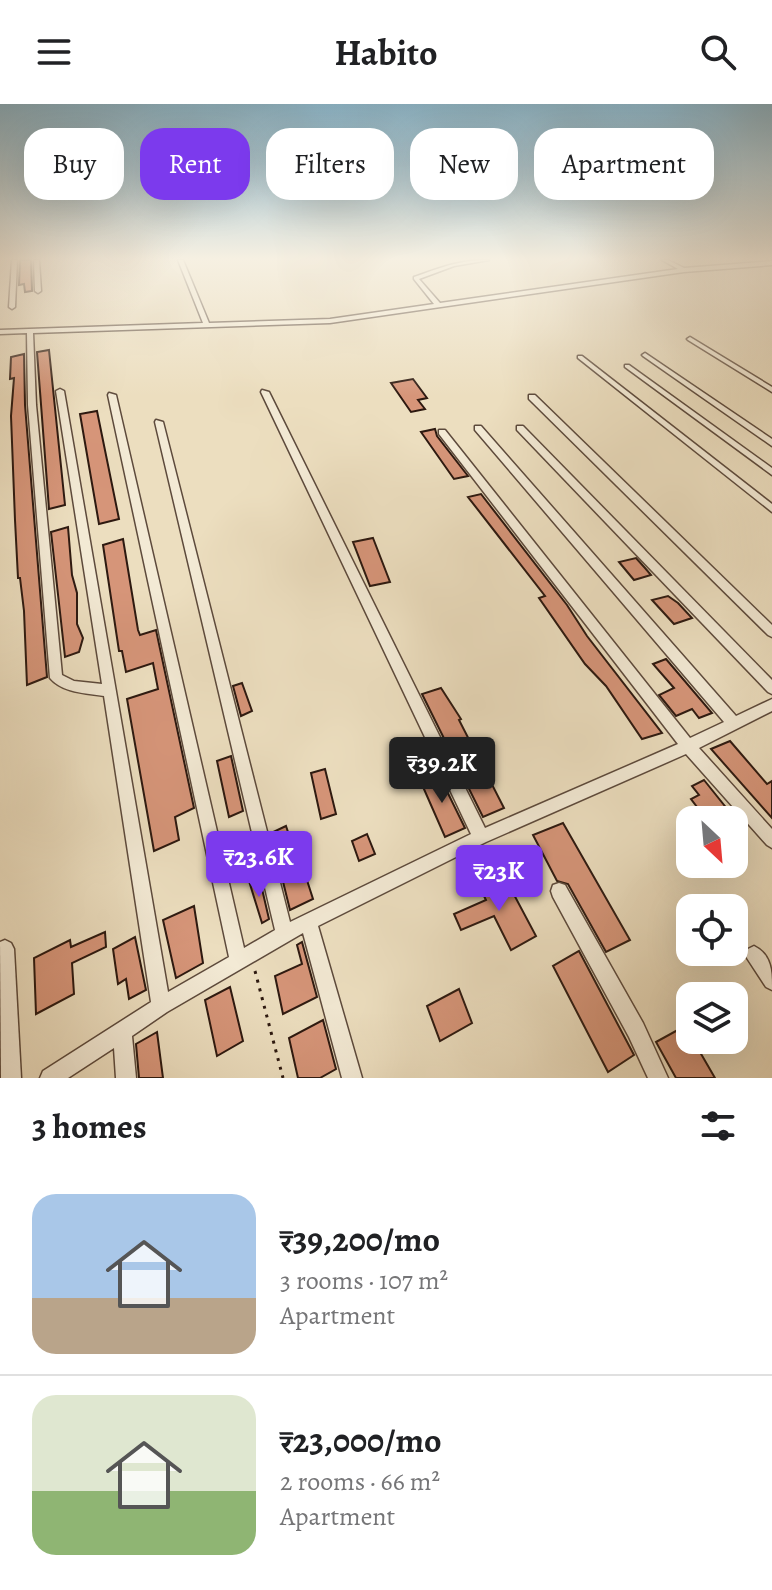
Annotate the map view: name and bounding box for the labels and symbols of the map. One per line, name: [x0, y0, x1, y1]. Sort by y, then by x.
pin: ₹39.2K: [377, 737, 507, 805]
north arrow: [676, 806, 748, 878]
pin: ₹23.6K: [194, 831, 324, 899]
pin: ₹23K: [452, 845, 546, 913]

